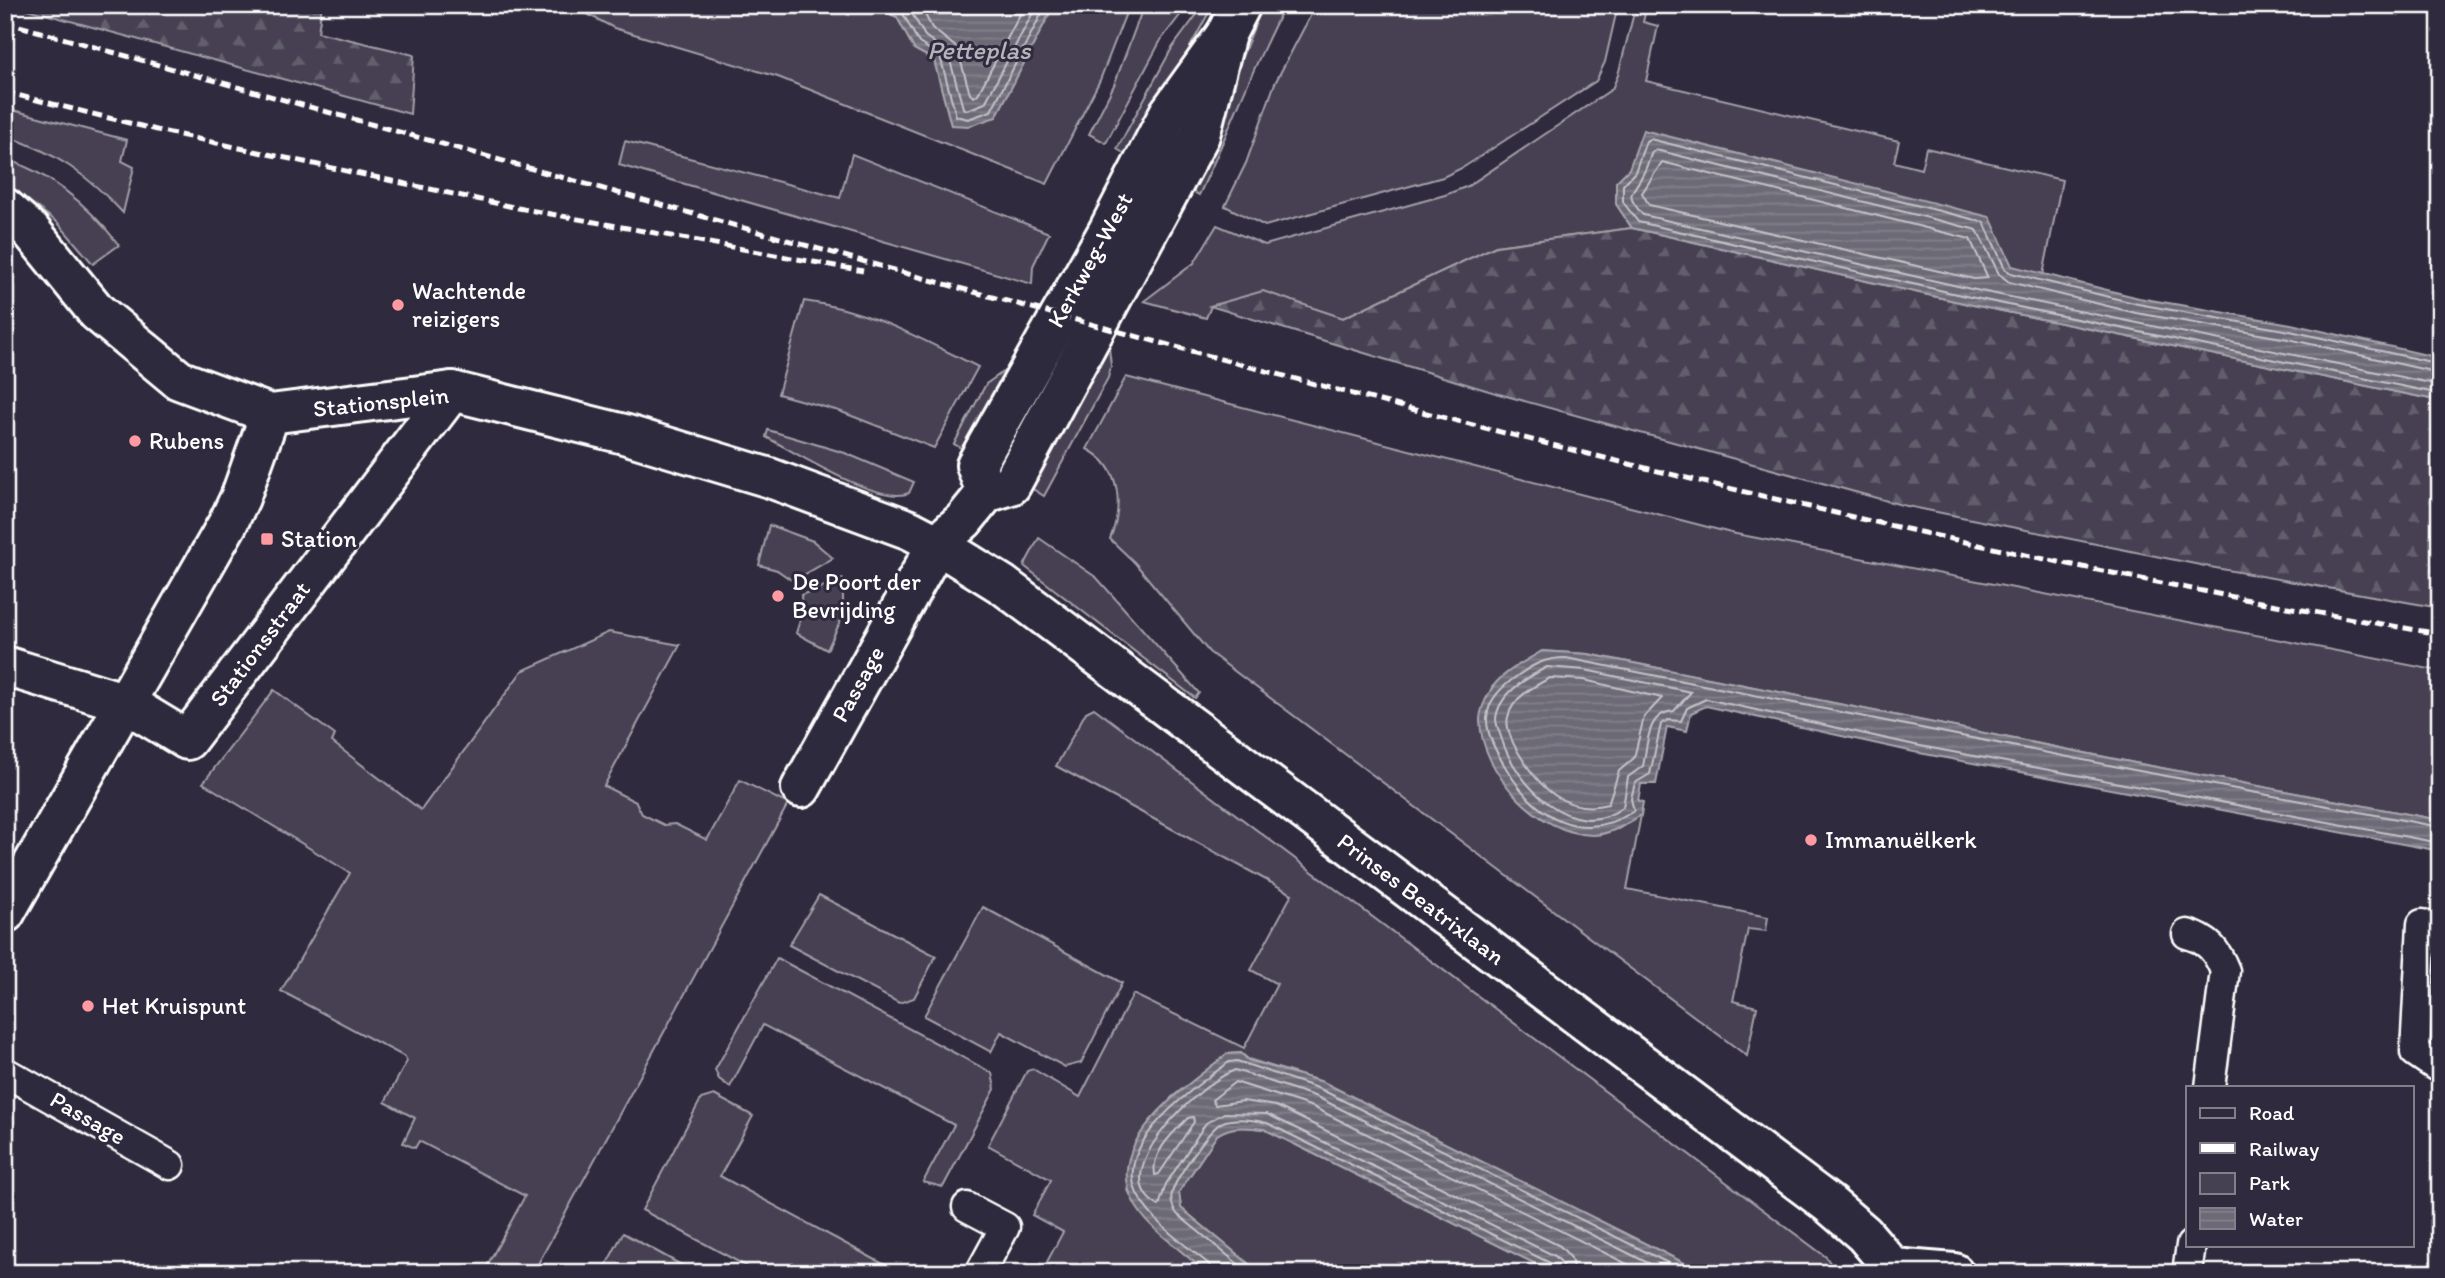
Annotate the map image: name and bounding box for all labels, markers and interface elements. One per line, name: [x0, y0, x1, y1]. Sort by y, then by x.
water label: Petteplas: [927, 34, 1032, 66]
street label: Kerkweg-West: [1041, 187, 1139, 332]
place label: Wachtende reizigers: [412, 276, 526, 333]
marker: Wachtende reizigers: [390, 297, 406, 313]
street label: Stationsplein: [312, 380, 451, 423]
place label: Rubens: [149, 426, 224, 455]
marker: Rubens: [127, 433, 143, 449]
place label: Station: [281, 524, 357, 553]
marker: Station: [259, 531, 275, 547]
place label: De Poort der Bevrijding: [792, 567, 921, 624]
street label: Stationsstraat: [203, 575, 316, 712]
marker: De Poort der Bevrijding: [770, 588, 786, 604]
street label: Passage: [825, 641, 890, 727]
place label: Immanuëlkerk: [1825, 825, 1977, 854]
street label: Prinses Beatrixlaan: [1332, 826, 1511, 971]
marker: Immanuëlkerk: [1803, 832, 1819, 848]
place label: Het Kruispunt: [102, 991, 246, 1020]
marker: Het Kruispunt: [80, 998, 96, 1014]
street label: Passage: [45, 1084, 131, 1151]
legend: [2186, 1086, 2414, 1246]
text: Road: [2249, 1100, 2295, 1125]
text: Railway: [2249, 1136, 2319, 1161]
text: Park: [2249, 1170, 2291, 1195]
text: Water: [2249, 1206, 2303, 1231]

